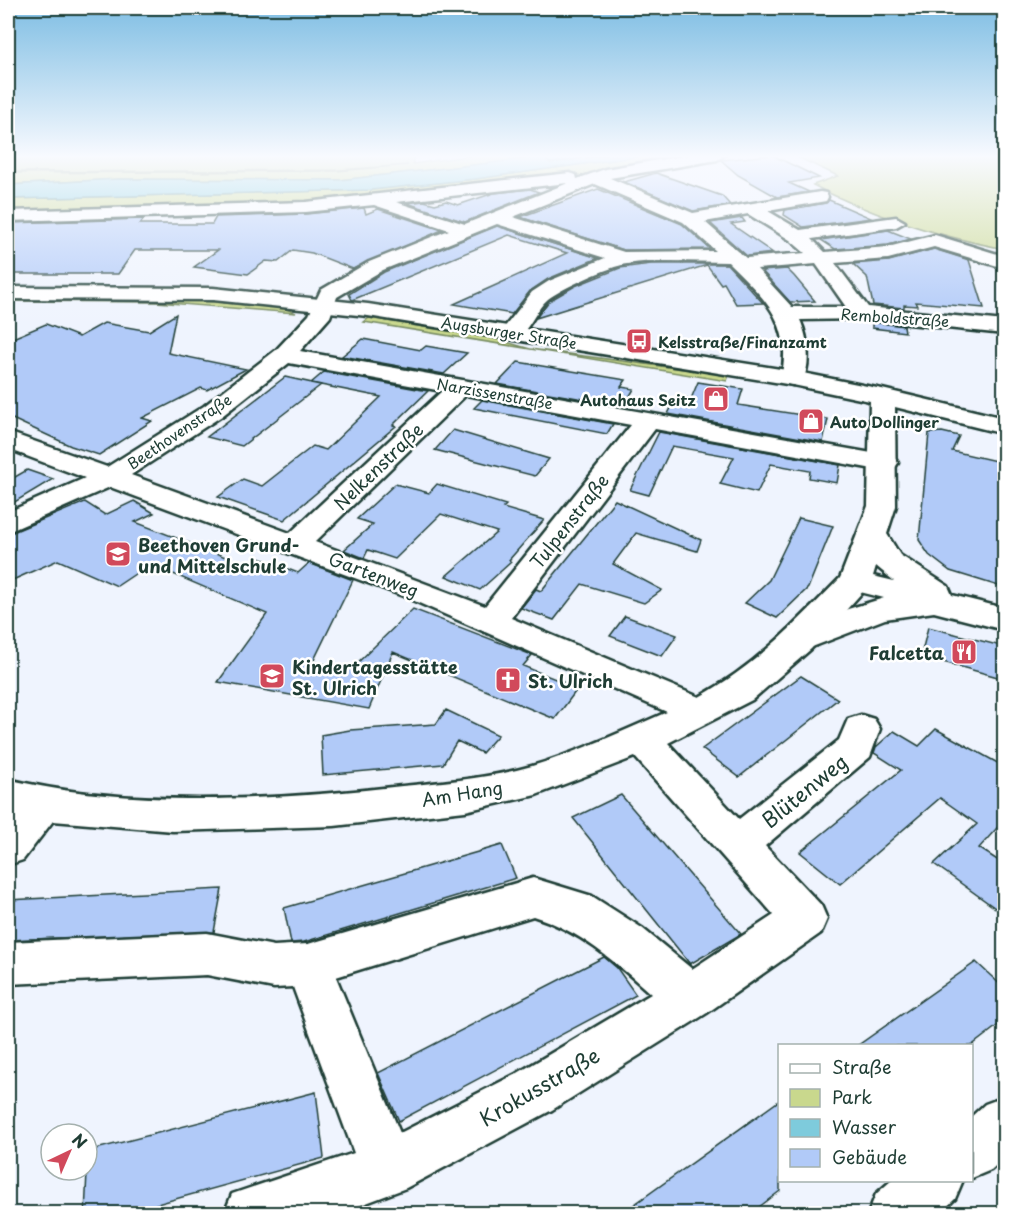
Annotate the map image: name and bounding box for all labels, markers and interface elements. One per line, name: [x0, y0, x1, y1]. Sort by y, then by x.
street label: Remboldstraße: [840, 302, 950, 332]
street label: Augsburger Straße: [440, 310, 578, 354]
bus stop icon: Kelsstraße/Finanzamt: [624, 326, 654, 356]
place label: Kelsstraße/Finanzamt: [658, 330, 827, 353]
street label: Narzissenstraße: [435, 371, 555, 415]
shop icon: Autohaus Seitz: [701, 384, 731, 414]
street label: Beethovenstraße: [122, 387, 236, 475]
place label: Autohaus Seitz: [580, 388, 696, 411]
shop icon: Auto Dollinger: [796, 406, 826, 436]
place label: Auto Dollinger: [830, 410, 939, 433]
street label: Nelkenstraße: [327, 416, 429, 516]
street label: Tulpenstraße: [523, 468, 615, 574]
place label: Beethoven Grund- und Mittelschule: [138, 531, 300, 579]
school or university icon: Beethoven Grund- und Mittelschule: [103, 539, 133, 569]
street label: Gartenweg: [325, 544, 423, 604]
restaurant icon: Falcetta: [949, 637, 979, 667]
place label: Falcetta: [869, 639, 944, 666]
place label: Kindertagesstätte St. Ulrich: [292, 653, 458, 701]
school or university icon: Kindertagesstätte St. Ulrich: [257, 661, 287, 691]
church icon: St. Ulrich: [493, 665, 523, 695]
place label: St. Ulrich: [528, 667, 613, 694]
street label: Blütenweg: [754, 745, 854, 835]
street label: Am Hang: [419, 773, 505, 813]
street label: Krokusstraße: [473, 1039, 605, 1133]
legend: [778, 1044, 973, 1182]
text: Straße: [832, 1053, 892, 1080]
text: Park: [832, 1083, 872, 1110]
text: Wasser: [832, 1113, 897, 1140]
north arrow: [39, 1122, 99, 1182]
text: N: [67, 1127, 93, 1154]
text: Gebäude: [832, 1143, 907, 1170]

